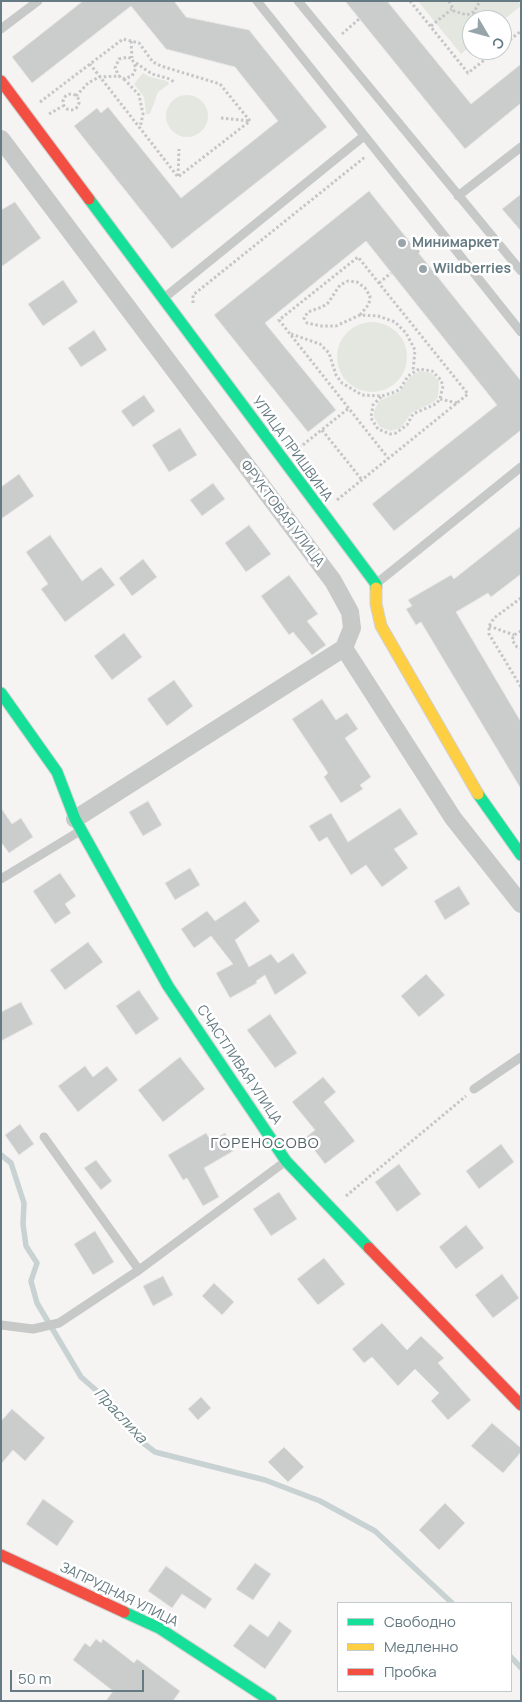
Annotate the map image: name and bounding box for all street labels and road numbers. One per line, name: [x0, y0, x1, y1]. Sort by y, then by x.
street label: УЛИЦА ПРИШВИНА: [248, 393, 336, 505]
street label: ФРУКТОВАЯ УЛИЦА: [236, 457, 328, 571]
street label: СЧАСТЛИВАЯ УЛИЦА: [193, 1002, 285, 1128]
street label: ЗАПРУДНАЯ УЛИЦА: [57, 1559, 181, 1631]

